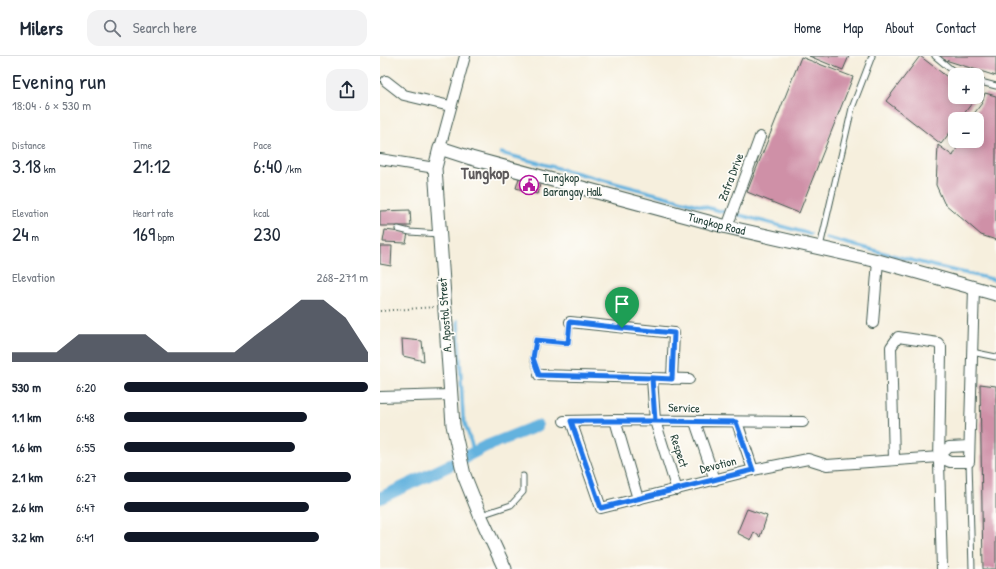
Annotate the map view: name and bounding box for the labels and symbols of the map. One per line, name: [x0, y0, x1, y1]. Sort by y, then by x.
street label: Zafra Drive: [714, 150, 747, 203]
district label: Tungkop: [460, 162, 509, 185]
place label: Tungkop Barangay Hall: [543, 169, 603, 200]
public building icon: Tungkop Barangay Hall: [518, 174, 540, 196]
street label: Tungkop Road: [686, 208, 747, 239]
street label: A. Apostol Street: [433, 276, 456, 353]
pin: [605, 287, 639, 328]
street label: Service: [668, 398, 700, 417]
street label: Respect: [666, 432, 693, 470]
street label: Devotion: [698, 452, 738, 477]

